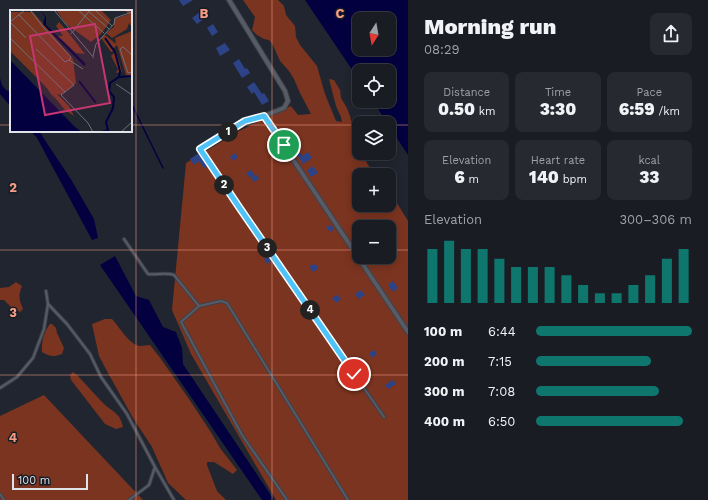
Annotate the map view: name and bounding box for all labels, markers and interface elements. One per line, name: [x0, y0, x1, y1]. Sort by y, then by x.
text: B: [200, 6, 209, 21]
text: C: [336, 6, 345, 21]
inset map: [10, 10, 132, 132]
north arrow: [352, 12, 396, 56]
map controls: [352, 12, 396, 264]
button: share: [650, 13, 692, 55]
text: Morning run: [424, 14, 556, 39]
text: 08:29: [424, 42, 460, 57]
button: locate: [352, 64, 396, 108]
text: Distance: [443, 86, 490, 99]
text: Time: [545, 86, 571, 99]
text: Pace: [637, 86, 662, 99]
text: 0.50: [438, 99, 475, 119]
text: 3:30: [540, 99, 576, 119]
text: 6:59: [619, 99, 655, 119]
text: km: [475, 105, 495, 118]
text: /km: [655, 105, 680, 118]
button: layers: [352, 116, 396, 160]
pin: 1: [218, 122, 238, 142]
text: 1: [226, 125, 230, 138]
pin: [267, 128, 301, 162]
icon: arrive: [273, 134, 295, 156]
text: Elevation: [442, 154, 491, 167]
text: Heart rate: [531, 154, 585, 167]
text: kcal: [638, 154, 660, 167]
text: 6: [454, 167, 465, 187]
text: 140: [529, 167, 559, 187]
text: 33: [639, 167, 659, 187]
button: +: [352, 168, 396, 212]
text: m: [465, 173, 479, 186]
text: bpm: [559, 173, 587, 186]
pin: 2: [214, 175, 234, 195]
text: 2: [221, 178, 227, 191]
text: 2: [9, 180, 17, 195]
text: Elevation: [424, 212, 482, 227]
text: 300–306 m: [619, 212, 692, 227]
button: −: [352, 220, 396, 264]
pin: 3: [257, 238, 277, 258]
text: 3: [264, 241, 270, 254]
pin: 4: [300, 300, 320, 320]
text: 4: [306, 303, 314, 316]
text: 3: [9, 305, 17, 320]
text: 100 m: [424, 324, 462, 339]
text: 6:44: [488, 324, 516, 339]
text: 200 m: [424, 354, 464, 369]
text: 7:15: [488, 354, 512, 369]
pin: [337, 357, 371, 391]
icon: check: [343, 363, 365, 385]
text: 300 m: [424, 384, 464, 399]
text: 7:08: [488, 384, 515, 399]
text: 400 m: [424, 414, 465, 429]
text: 6:50: [488, 414, 515, 429]
text: 4: [9, 430, 18, 445]
scale bar: [12, 472, 88, 491]
text: 100 m: [18, 474, 50, 487]

